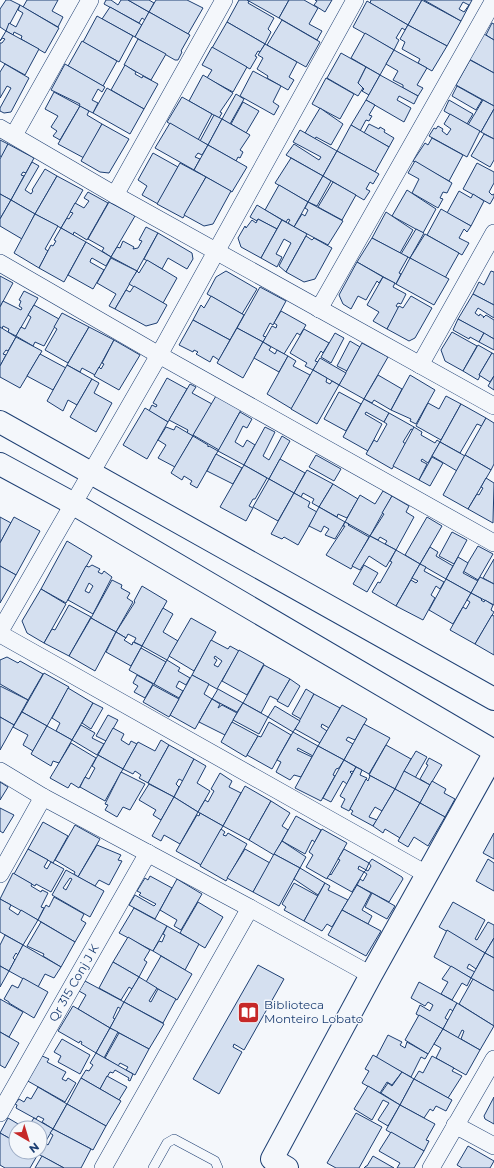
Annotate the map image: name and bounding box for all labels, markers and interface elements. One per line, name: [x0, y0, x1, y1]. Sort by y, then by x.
street label: Qr 315 Conj J K: [45, 941, 102, 1024]
place label: Biblioteca Monteiro Lobato: [264, 997, 363, 1026]
library icon: Biblioteca Monteiro Lobato: [236, 999, 262, 1025]
north arrow: [8, 1120, 48, 1160]
text: N: [26, 1140, 42, 1156]

